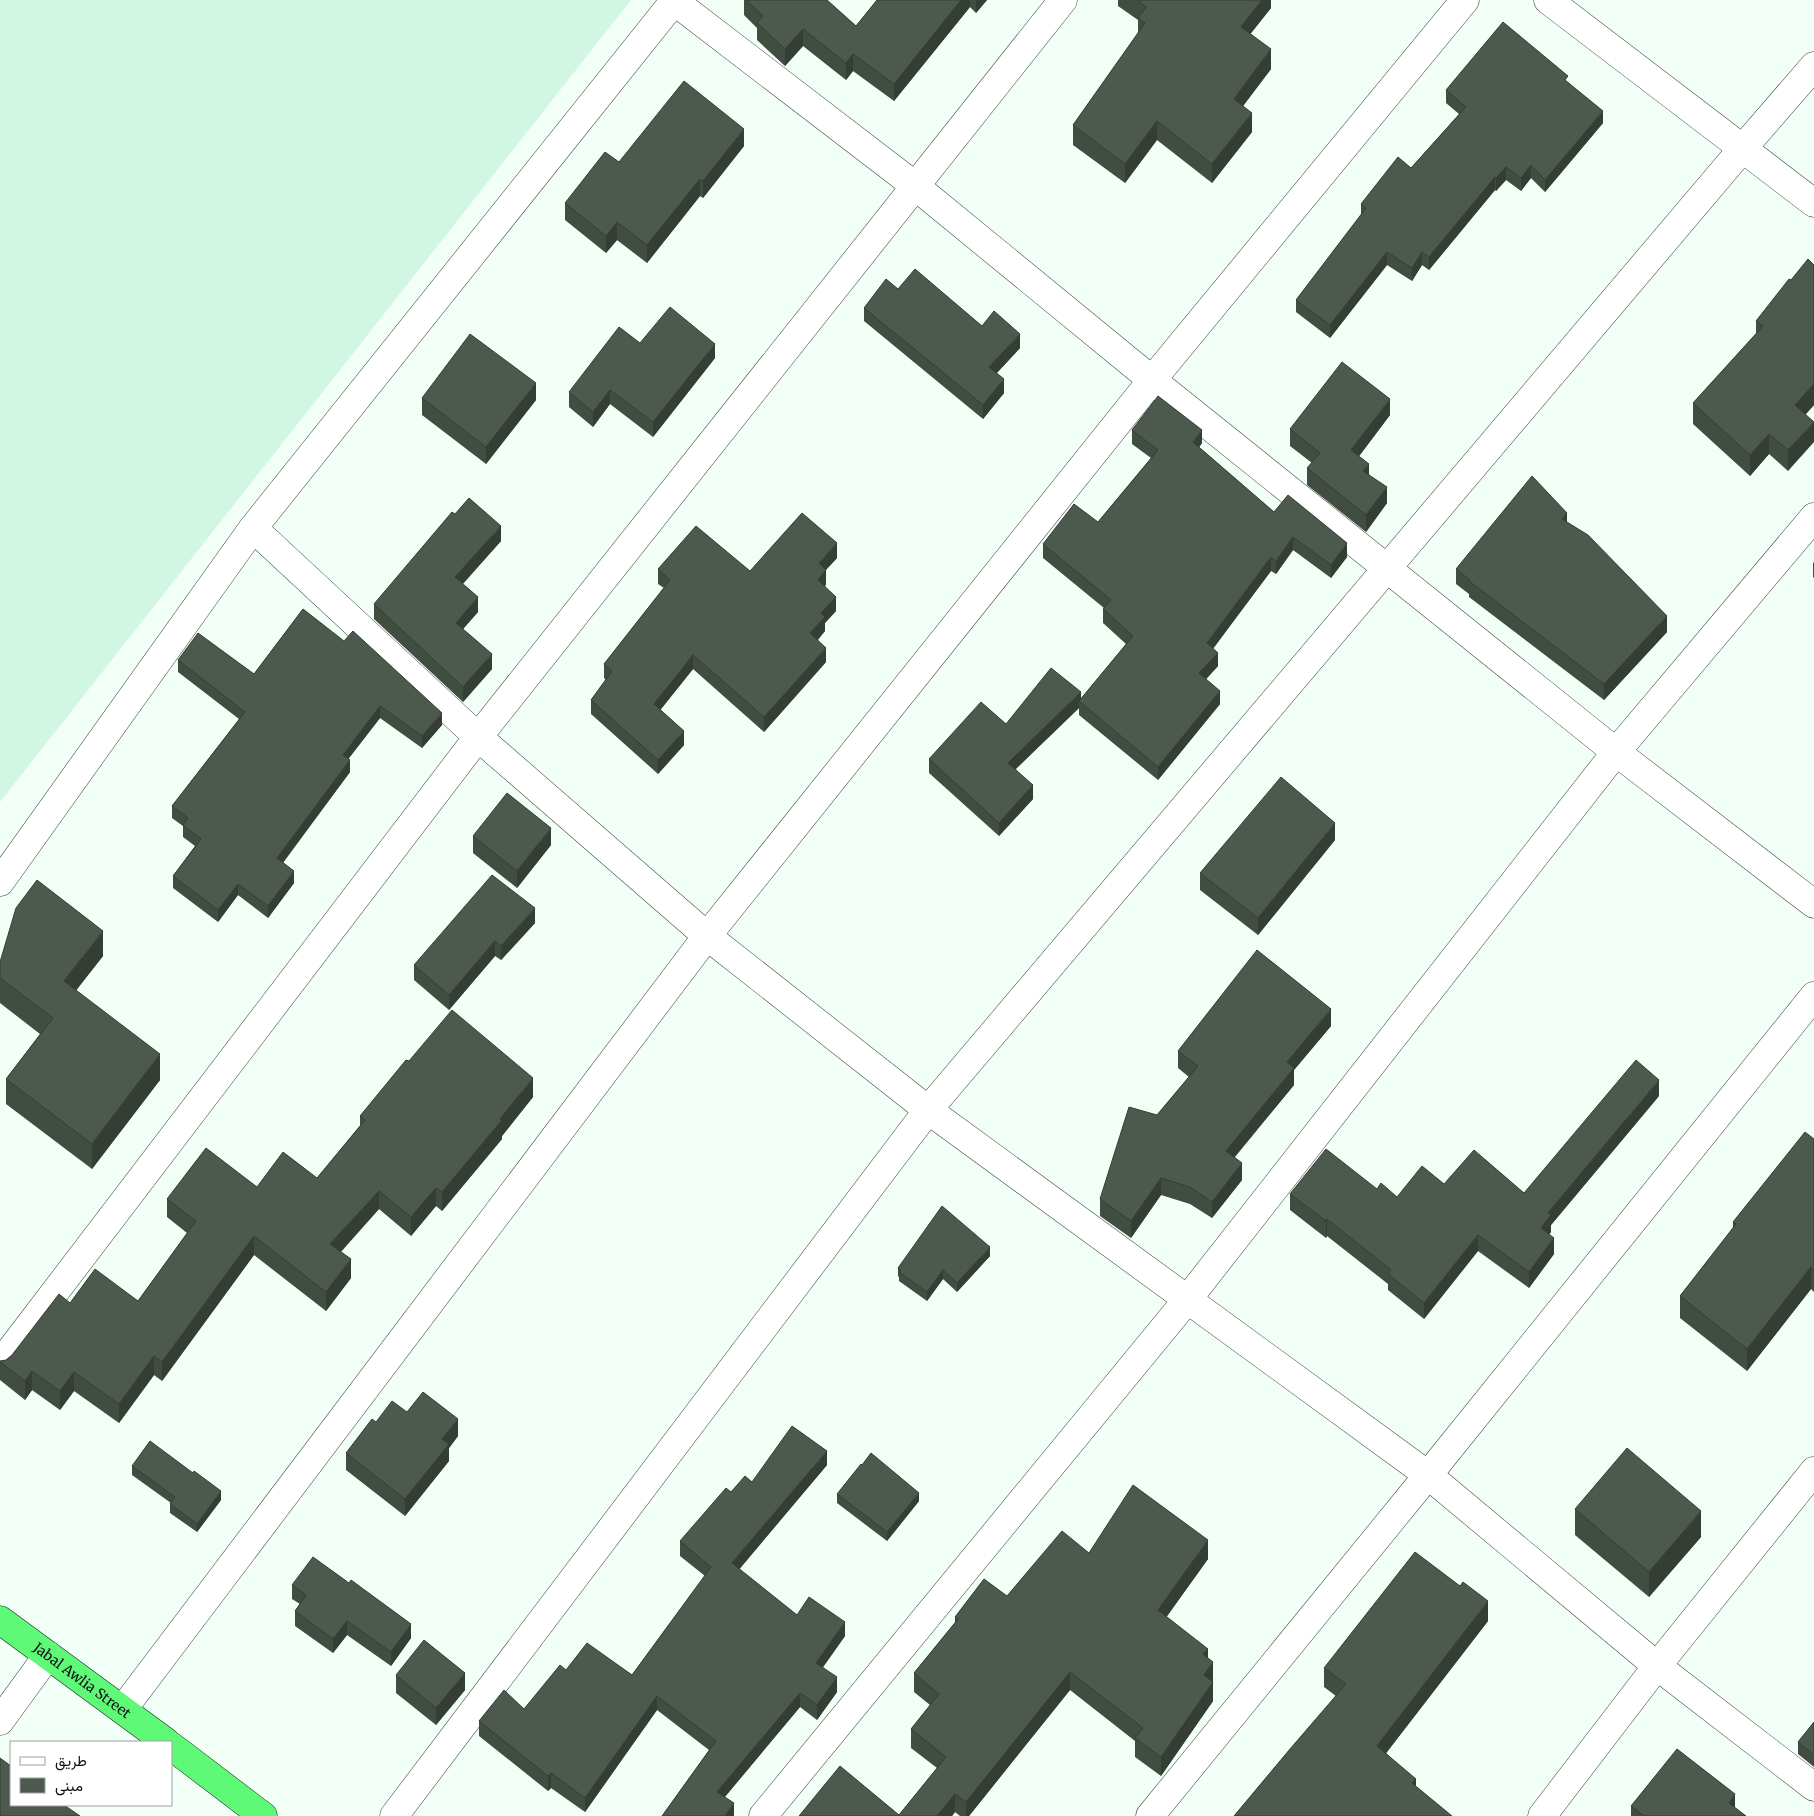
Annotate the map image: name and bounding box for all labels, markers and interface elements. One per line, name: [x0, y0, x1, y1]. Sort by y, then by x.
street label: Jabal Awlia Street: [29, 1638, 135, 1723]
legend: [10, 1741, 172, 1806]
text: طريق: [55, 1751, 87, 1771]
text: مبنى: [55, 1776, 83, 1796]

